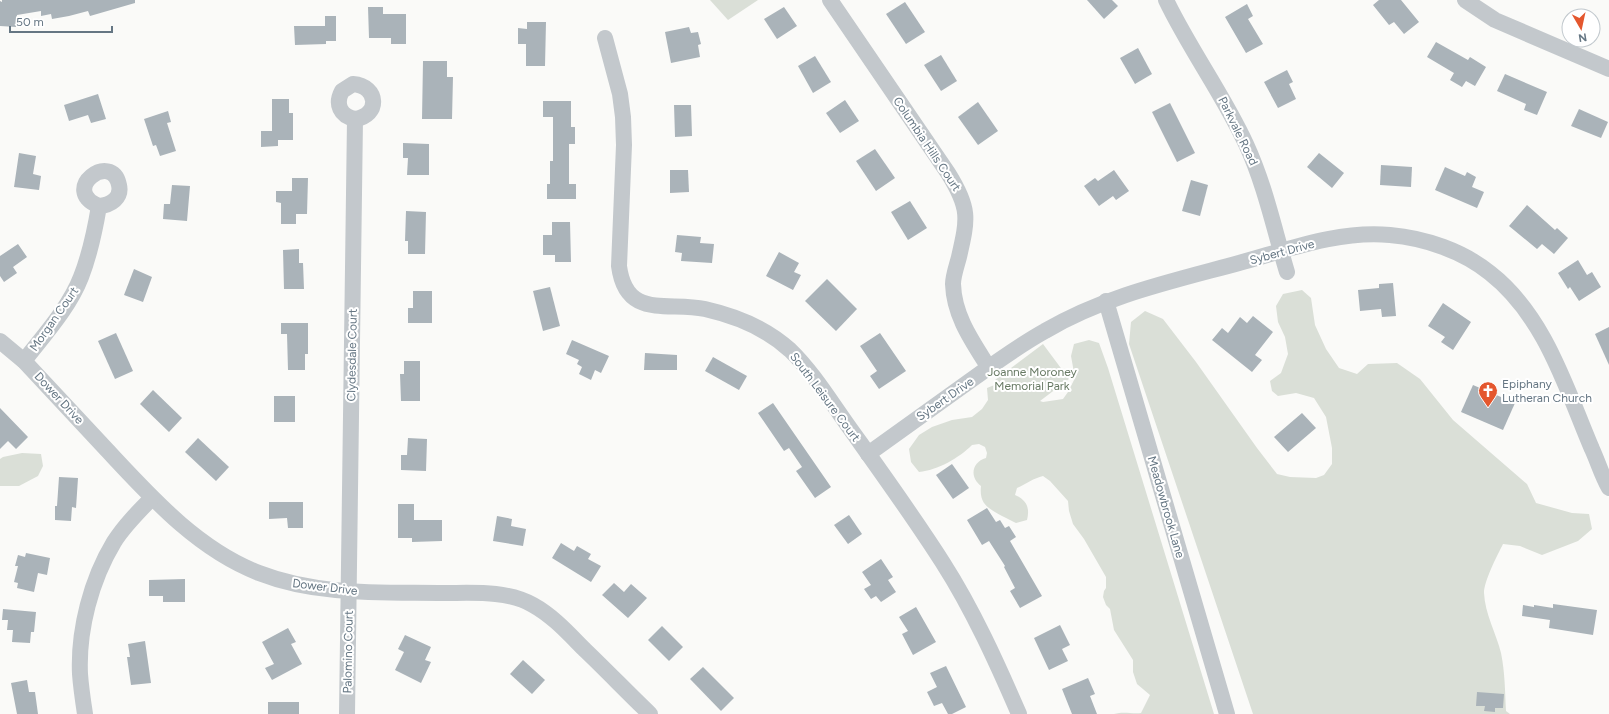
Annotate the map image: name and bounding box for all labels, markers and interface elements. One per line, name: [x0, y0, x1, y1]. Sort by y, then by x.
scale bar: [10, 8, 112, 34]
north arrow: [1561, 8, 1601, 48]
text: 50 m: [16, 15, 44, 29]
text: N: [1577, 30, 1588, 44]
street label: Columbia Hills Court: [890, 94, 964, 194]
street label: Parkvale Road: [1215, 94, 1261, 168]
street label: Sybert Drive: [1248, 237, 1316, 267]
street label: Morgan Court: [27, 284, 81, 354]
street label: Clydesdale Court: [344, 308, 360, 402]
street label: South Leisure Court: [787, 350, 863, 445]
park label: Joanne Moroney Memorial Park: [987, 365, 1078, 393]
street label: Dower Drive: [31, 369, 87, 427]
street label: Sybert Drive: [914, 374, 977, 424]
place label: Epiphany Lutheran Church: [1502, 377, 1592, 405]
church icon: Epiphany Lutheran Church: [1477, 380, 1499, 408]
street label: Meadowbrook Lane: [1145, 454, 1187, 560]
street label: Dower Drive: [292, 576, 359, 598]
street label: Palomino Court: [340, 610, 356, 694]

